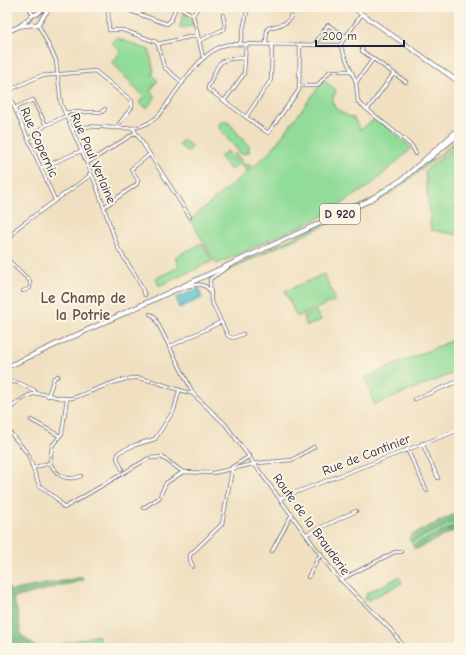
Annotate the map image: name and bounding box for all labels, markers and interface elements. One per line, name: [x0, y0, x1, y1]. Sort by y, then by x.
scale bar: [316, 22, 404, 48]
text: 200 m: [322, 29, 357, 43]
street label: Rue Copernic: [17, 105, 62, 180]
street label: Rue Paul Verlaine: [68, 111, 120, 206]
road number: D 920: [320, 204, 360, 224]
district label: Le Champ de la Potrie: [40, 289, 126, 324]
street label: Rue de Cantinier: [320, 430, 413, 478]
street label: Route de la Brauderie: [270, 471, 354, 578]

